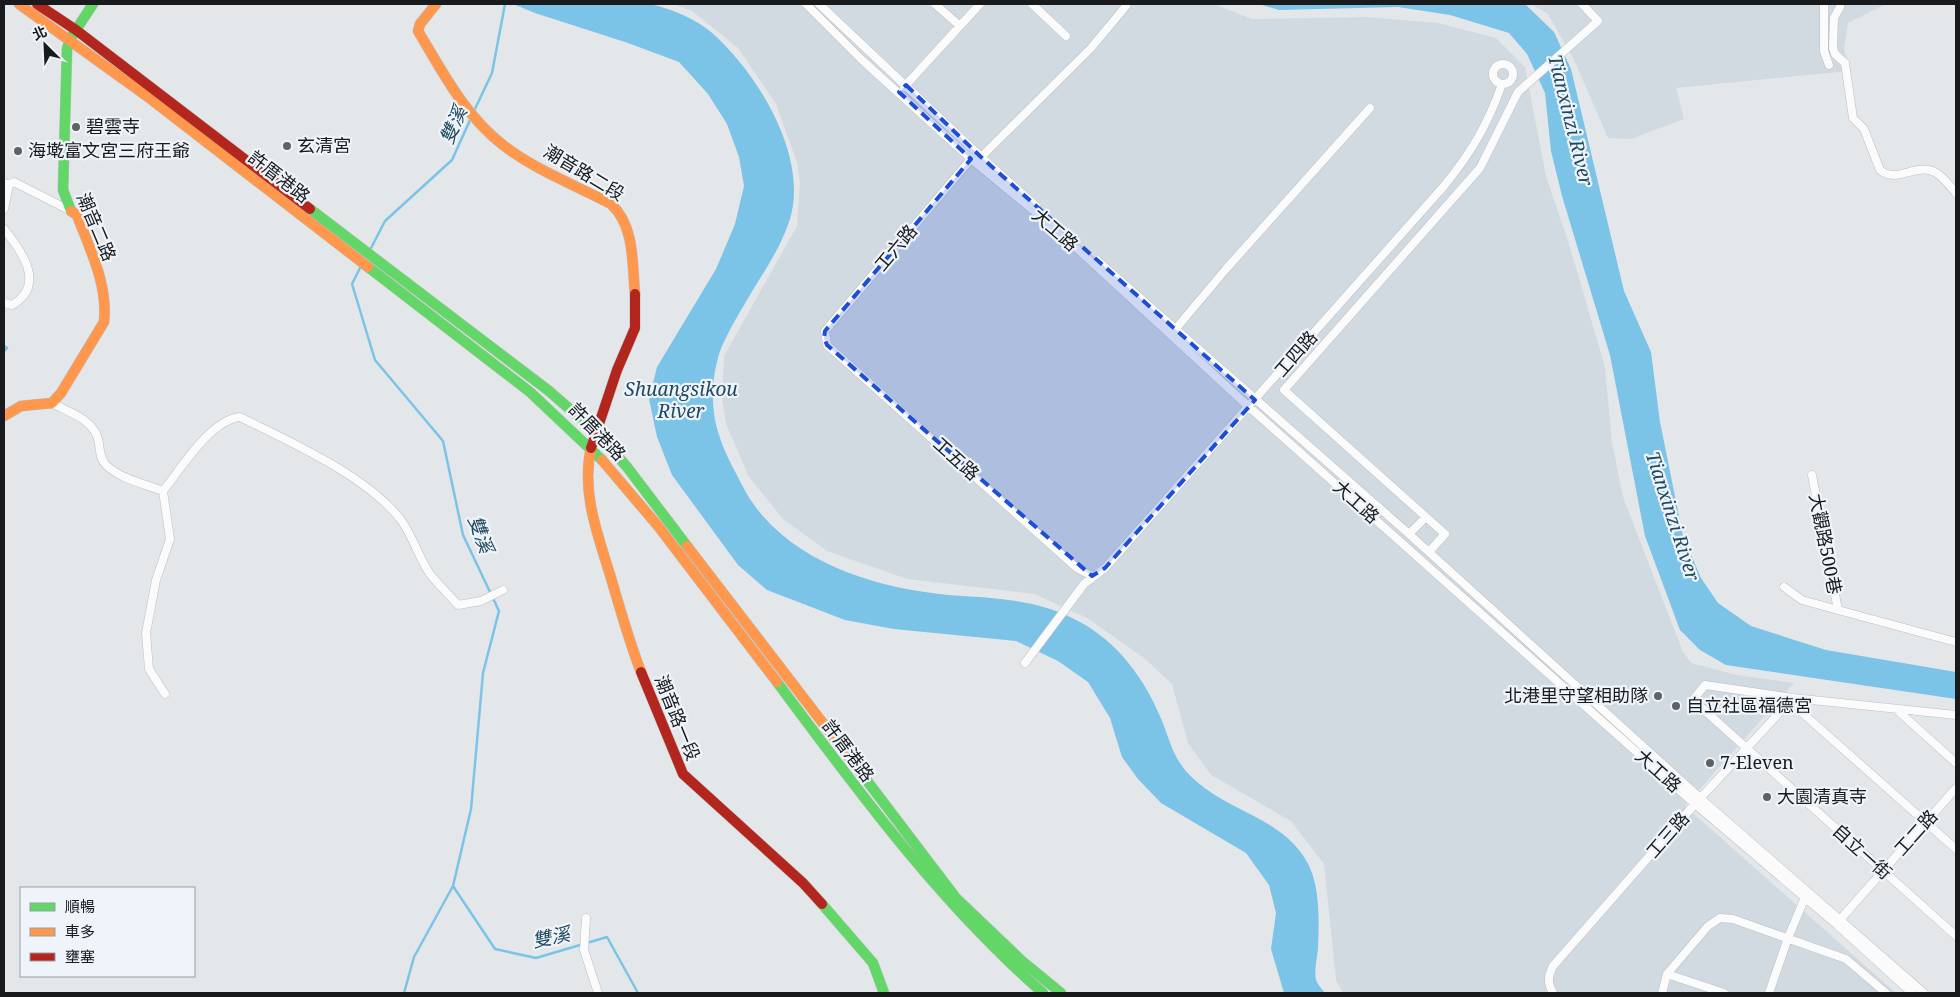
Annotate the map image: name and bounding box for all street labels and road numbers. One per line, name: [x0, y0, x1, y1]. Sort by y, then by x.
street label: 潮音路二段: [540, 139, 629, 206]
street label: 許厝港路: [244, 145, 315, 208]
street label: 潮音二路: [72, 189, 122, 264]
street label: 大工路: [1027, 202, 1084, 256]
street label: 工六路: [869, 219, 922, 276]
street label: 工四路: [1268, 325, 1322, 382]
street label: 許厝港路: [564, 397, 631, 466]
street label: 工五路: [929, 431, 985, 485]
street label: 大工路: [1329, 474, 1385, 528]
street label: 大觀路500巷: [1804, 491, 1848, 596]
street label: 潮音路一段: [650, 671, 706, 764]
street label: 許厝港路: [818, 714, 880, 786]
street label: 大工路: [1631, 743, 1687, 797]
street label: 工二路: [1888, 804, 1942, 860]
street label: 工三路: [1640, 806, 1694, 863]
street label: 自立一街: [1828, 818, 1897, 884]

